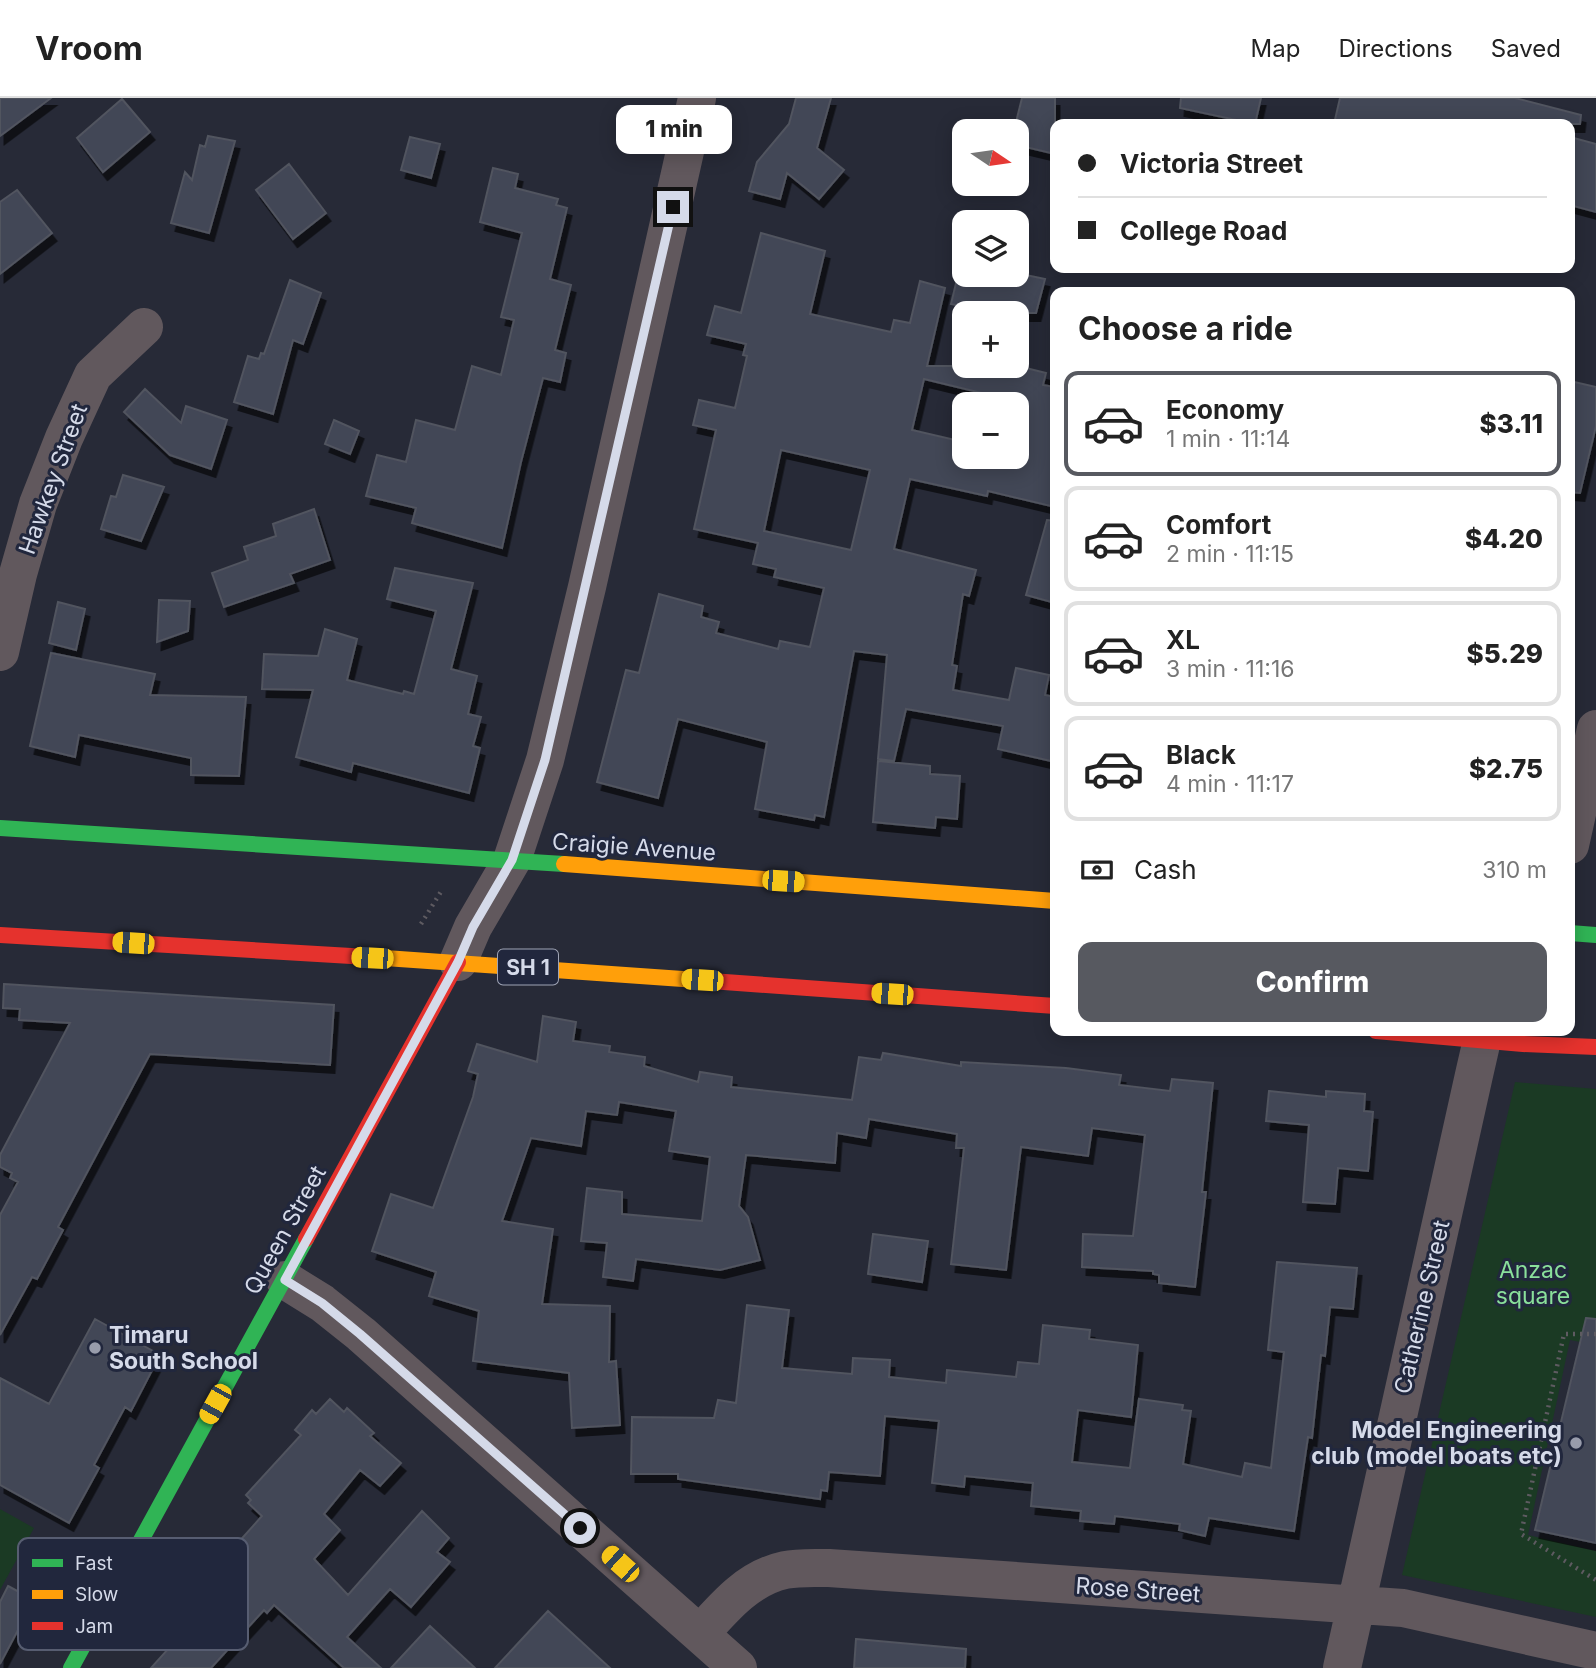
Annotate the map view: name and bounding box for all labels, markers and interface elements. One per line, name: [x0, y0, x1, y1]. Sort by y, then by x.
text: Vroom: [35, 28, 143, 68]
text: Map: [1251, 34, 1300, 63]
text: Directions: [1338, 34, 1453, 63]
text: Saved: [1491, 34, 1561, 63]
callout: 1 min: [615, 105, 731, 154]
text: 1 min: [645, 115, 703, 143]
north arrow: [952, 119, 1029, 196]
map controls: [952, 119, 1029, 469]
text: Victoria Street: [1120, 148, 1303, 179]
route end: [657, 191, 689, 223]
button: layers: [952, 210, 1029, 287]
text: College Road: [1120, 215, 1287, 246]
button: +: [952, 301, 1029, 378]
text: Choose a ride: [1078, 309, 1293, 348]
button: −: [952, 392, 1029, 469]
icon: car: [1082, 392, 1145, 455]
text: Economy: [1166, 394, 1284, 425]
street label: Hawkey Street: [13, 399, 93, 558]
text: $3.11: [1480, 408, 1543, 439]
text: 1 min · 11:14: [1166, 425, 1290, 453]
icon: car: [1082, 507, 1145, 570]
text: Comfort: [1166, 509, 1271, 540]
text: $4.20: [1465, 523, 1543, 554]
text: 2 min · 11:15: [1166, 540, 1294, 568]
icon: car: [1082, 622, 1145, 685]
text: XL: [1166, 624, 1200, 655]
text: $5.29: [1466, 638, 1543, 669]
text: 3 min · 11:16: [1166, 655, 1295, 683]
icon: car: [1082, 737, 1145, 800]
text: Black: [1166, 739, 1236, 770]
text: $2.75: [1469, 753, 1543, 784]
text: 4 min · 11:17: [1166, 770, 1294, 798]
street label: Craigie Avenue: [551, 827, 717, 867]
icon: cash: [1078, 851, 1116, 889]
text: Cash: [1134, 854, 1197, 885]
text: 310 m: [1482, 856, 1547, 884]
car: [762, 869, 805, 893]
car: [112, 931, 155, 955]
button: Confirm: [1078, 942, 1547, 1022]
car: [351, 946, 394, 970]
road number: SH 1: [498, 950, 558, 984]
car: [681, 968, 724, 992]
car: [871, 982, 914, 1006]
street label: Queen Street: [238, 1160, 332, 1299]
street label: Catherine Street: [1388, 1217, 1456, 1396]
park label: Anzac square: [1496, 1256, 1570, 1310]
place label: Timaru South School: [109, 1321, 258, 1375]
marker: Timaru South School: [87, 1340, 103, 1356]
car: [196, 1381, 235, 1427]
place label: Model Engineering club (model boats etc): [1311, 1416, 1562, 1470]
marker: Model Engineering club (model boats etc): [1568, 1435, 1584, 1451]
route start: [564, 1512, 596, 1544]
legend: [18, 1538, 248, 1650]
car: [598, 1542, 643, 1586]
text: Fast: [75, 1552, 113, 1575]
street label: Rose Street: [1075, 1572, 1202, 1608]
text: Slow: [75, 1583, 118, 1606]
text: Jam: [75, 1615, 113, 1638]

